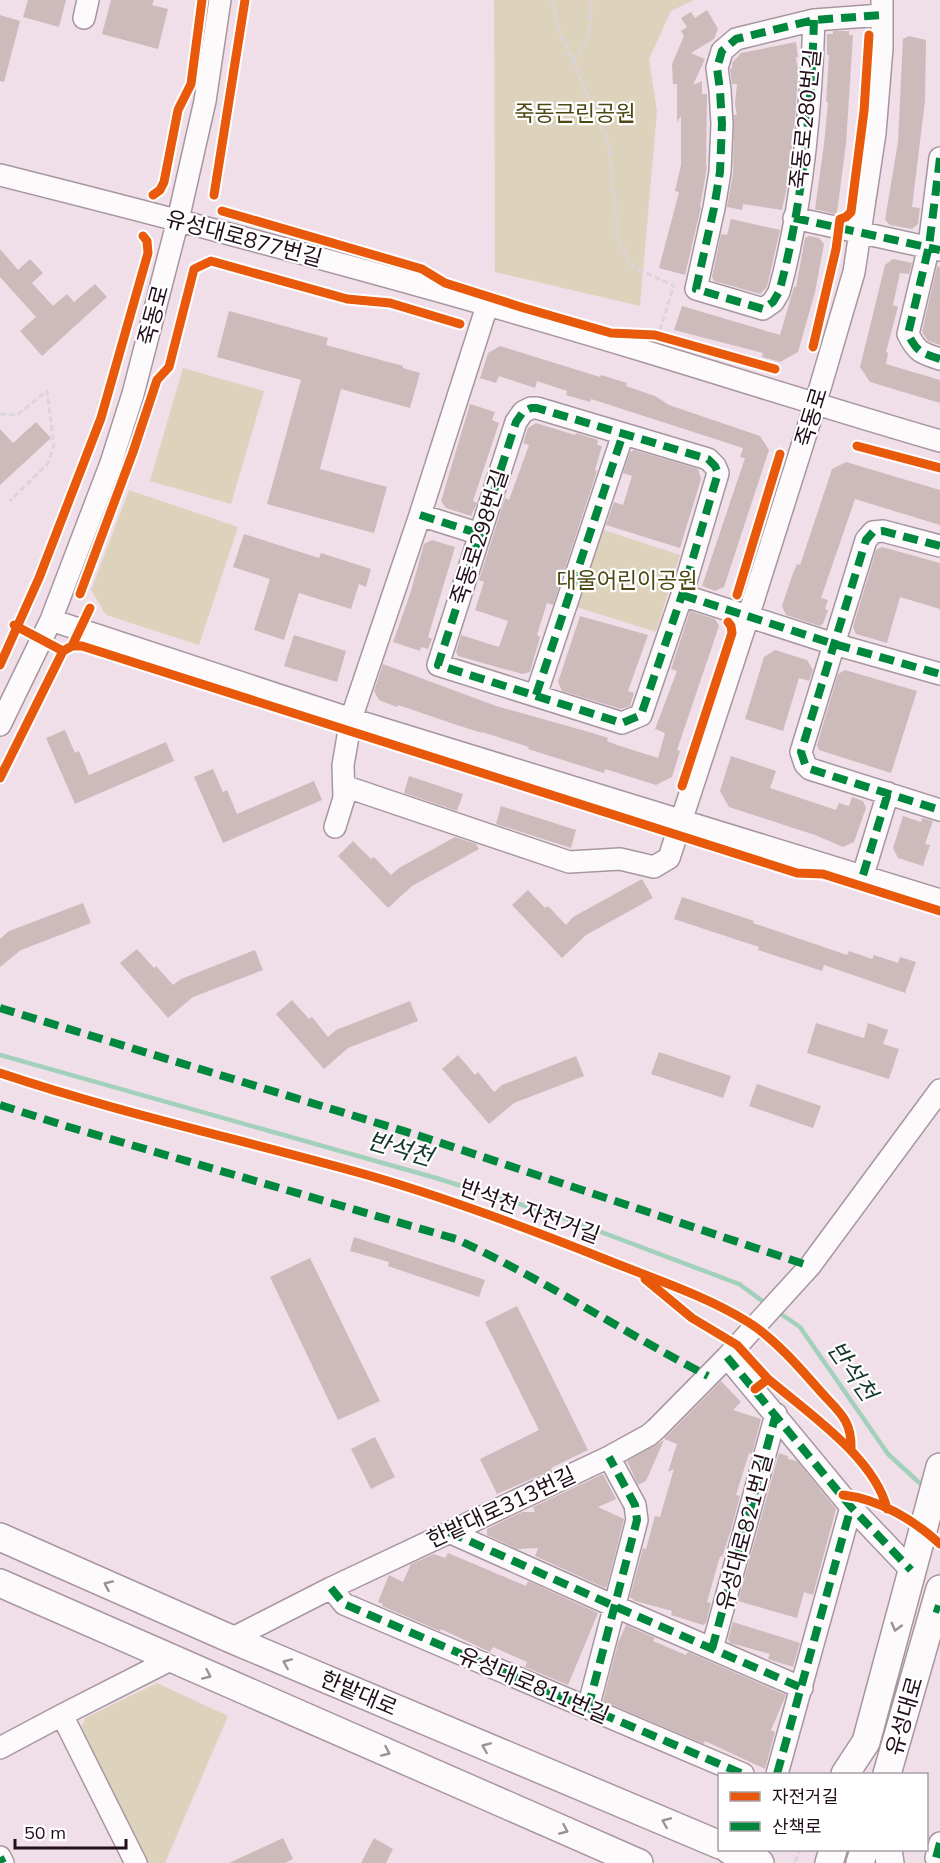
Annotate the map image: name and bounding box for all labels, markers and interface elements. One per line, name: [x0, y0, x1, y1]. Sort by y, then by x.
street label: 죽동로280번길: [784, 48, 826, 190]
park label: 죽동근린공원: [514, 99, 636, 127]
street label: 유성대로877번길: [163, 204, 325, 272]
street label: 죽동로: [132, 282, 174, 348]
street label: 죽동로: [789, 384, 833, 450]
street label: 죽동로298번길: [444, 466, 514, 608]
park label: 대울어린이공원: [556, 566, 698, 594]
water label: 반석천: [364, 1124, 439, 1172]
street label: 반석천 자전거길: [456, 1173, 604, 1249]
water label: 반석천: [822, 1335, 886, 1409]
street label: 유성대로821번길: [710, 1451, 778, 1613]
street label: 한밭대로313번길: [422, 1460, 580, 1554]
one-way arrow: [104, 1580, 115, 1592]
one-way arrow: [891, 1621, 904, 1631]
street label: 유성대로811번길: [454, 1641, 614, 1729]
one-way arrow: [282, 1658, 293, 1670]
street label: 한밭대로: [316, 1664, 402, 1722]
one-way arrow: [201, 1667, 212, 1679]
street label: 유성대로: [879, 1673, 929, 1759]
one-way arrow: [481, 1742, 492, 1754]
one-way arrow: [379, 1745, 390, 1757]
legend: [718, 1773, 928, 1851]
text: 자전거길: [772, 1785, 838, 1808]
scale bar: [15, 1812, 126, 1850]
text: 산책로: [772, 1815, 822, 1838]
one-way arrow: [661, 1817, 672, 1829]
text: 50 m: [24, 1821, 66, 1844]
one-way arrow: [558, 1823, 569, 1835]

